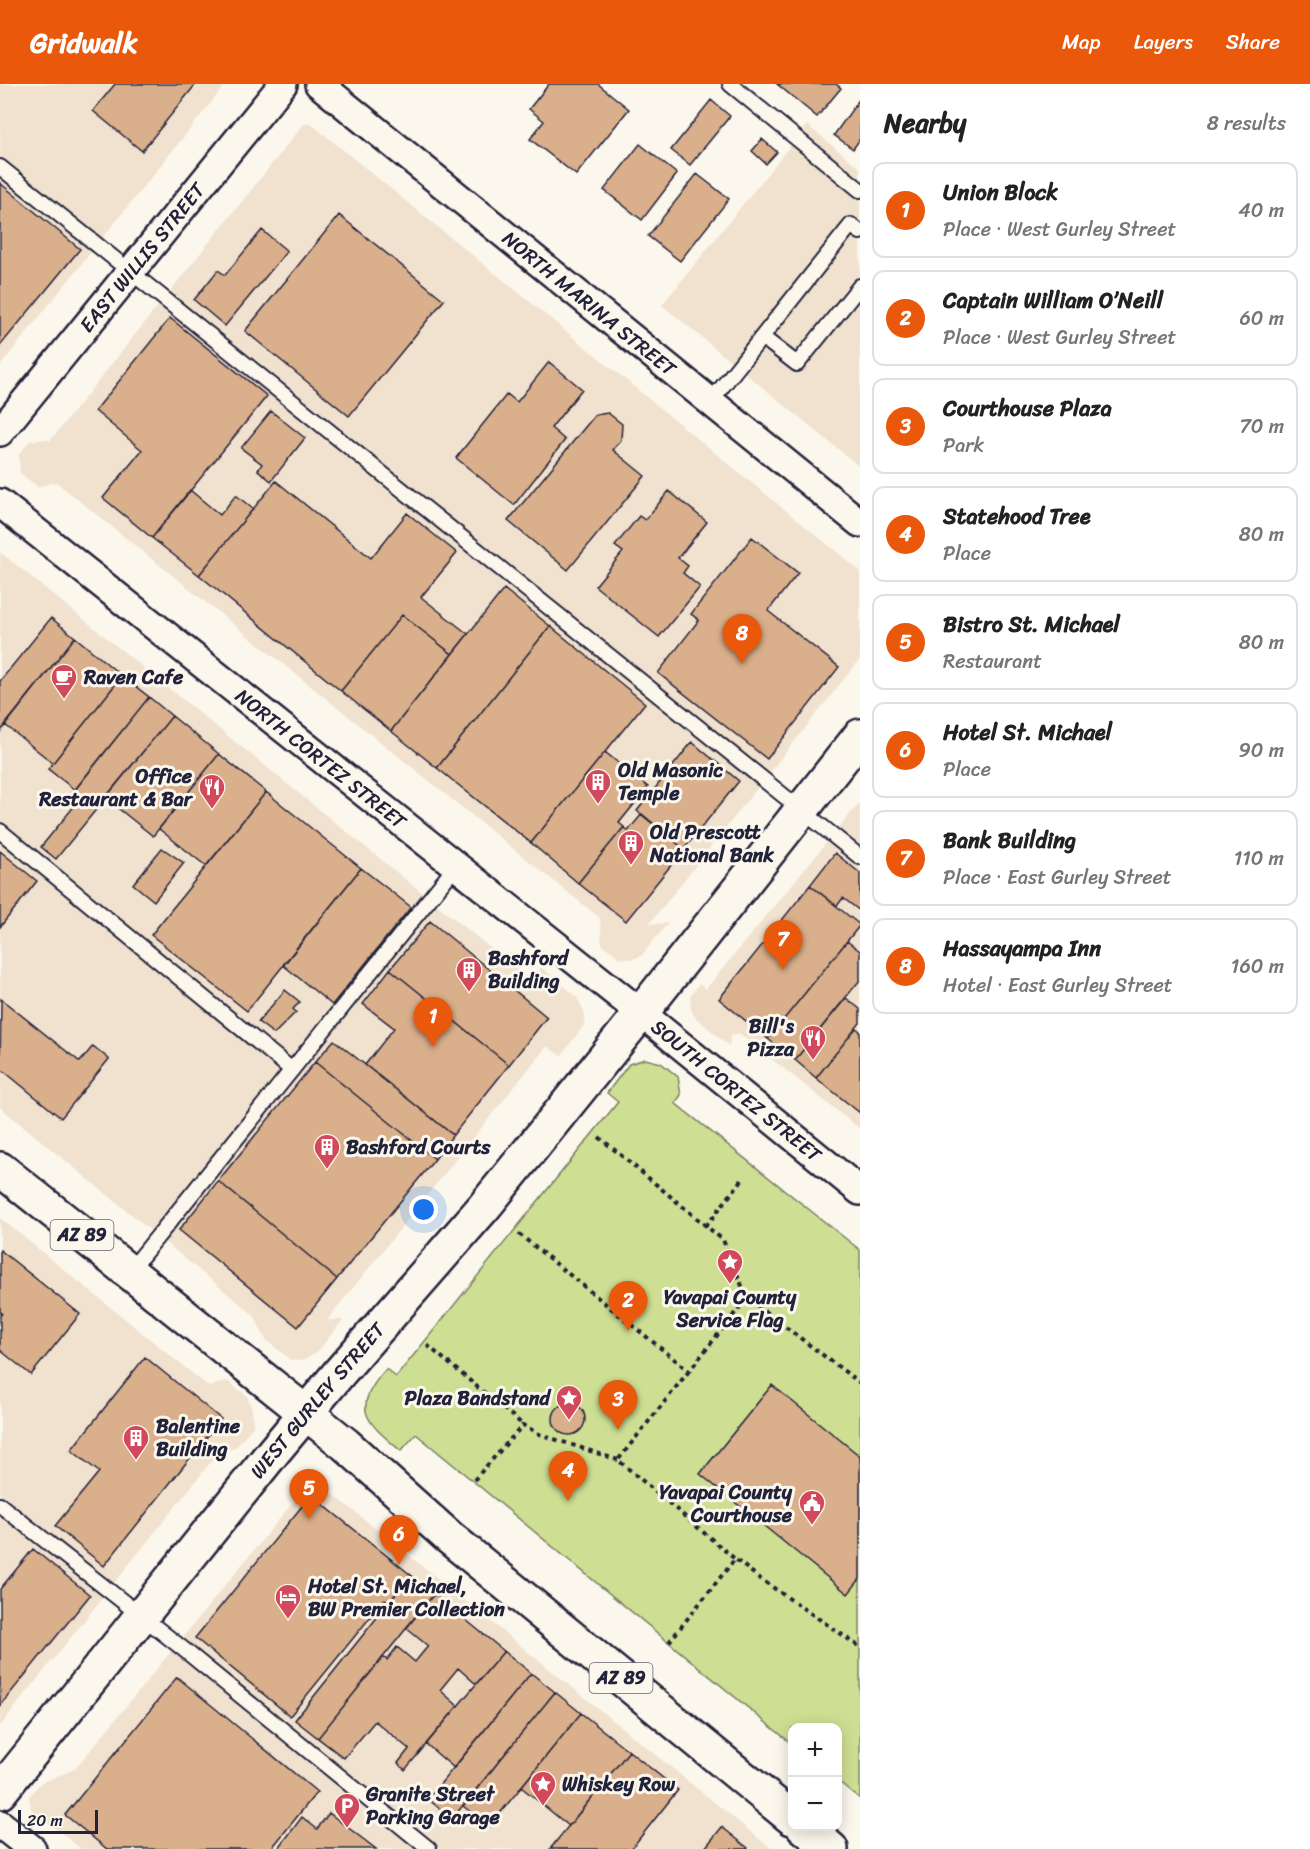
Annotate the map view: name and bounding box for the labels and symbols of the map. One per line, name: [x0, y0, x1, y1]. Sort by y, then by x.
street label: EAST WILLIS STREET: [70, 173, 216, 341]
street label: NORTH MARINA STREET: [494, 222, 685, 386]
pin: 8: [722, 614, 762, 664]
place label: Raven Cafe: [83, 660, 184, 695]
cafe icon: Raven Cafe: [49, 662, 79, 700]
street label: NORTH CORTEZ STREET: [227, 679, 415, 839]
place label: Old Masonic Temple: [618, 753, 723, 811]
place label: Office Restaurant & Bar: [38, 759, 194, 817]
building icon: Old Masonic Temple: [583, 767, 613, 805]
restaurant icon: Office Restaurant & Bar: [197, 772, 227, 810]
place label: Old Prescott National Bank: [649, 815, 774, 873]
building icon: Old Prescott National Bank: [616, 828, 646, 866]
pin: 7: [764, 920, 802, 970]
place label: Bashford Building: [488, 941, 569, 999]
building icon: Bashford Building: [454, 955, 484, 993]
pin: 1: [414, 998, 452, 1047]
place label: Bill's Pizza: [747, 1009, 795, 1067]
street label: SOUTH CORTEZ STREET: [643, 1011, 830, 1172]
restaurant icon: Bill's Pizza: [798, 1023, 828, 1061]
place label: Bashford Courts: [346, 1130, 491, 1165]
building icon: Bashford Courts: [312, 1132, 342, 1170]
your location: [409, 1195, 438, 1224]
road number: AZ 89: [50, 1220, 113, 1250]
place icon: Yavapai County Service Flag: [715, 1247, 745, 1285]
place label: Yavapai County Service Flag: [664, 1280, 797, 1338]
pin: 2: [608, 1282, 648, 1331]
street label: WEST GURLEY STREET: [241, 1313, 395, 1487]
pin: 3: [598, 1380, 638, 1430]
place label: Plaza Bandstand: [405, 1381, 551, 1416]
place icon: Plaza Bandstand: [554, 1383, 584, 1421]
place label: Balentine Building: [156, 1409, 241, 1467]
building icon: Balentine Building: [121, 1423, 151, 1461]
pin: 4: [548, 1452, 588, 1501]
pin: 5: [290, 1470, 328, 1519]
place label: Yavapai County Courthouse: [659, 1475, 793, 1533]
public building icon: Yavapai County Courthouse: [797, 1488, 827, 1526]
pin: 6: [380, 1516, 418, 1565]
place label: Hotel St. Michael, BW Premier Collection: [307, 1569, 505, 1627]
hotel icon: Hotel St. Michael, BW Premier Collection: [273, 1582, 303, 1620]
road number: AZ 89: [590, 1663, 652, 1693]
place label: Whiskey Row: [562, 1767, 675, 1802]
place icon: Whiskey Row: [528, 1769, 558, 1807]
place label: Granite Street Parking Garage: [365, 1777, 501, 1835]
parking icon: Granite Street Parking Garage: [332, 1791, 362, 1829]
scale bar: [18, 1807, 98, 1834]

